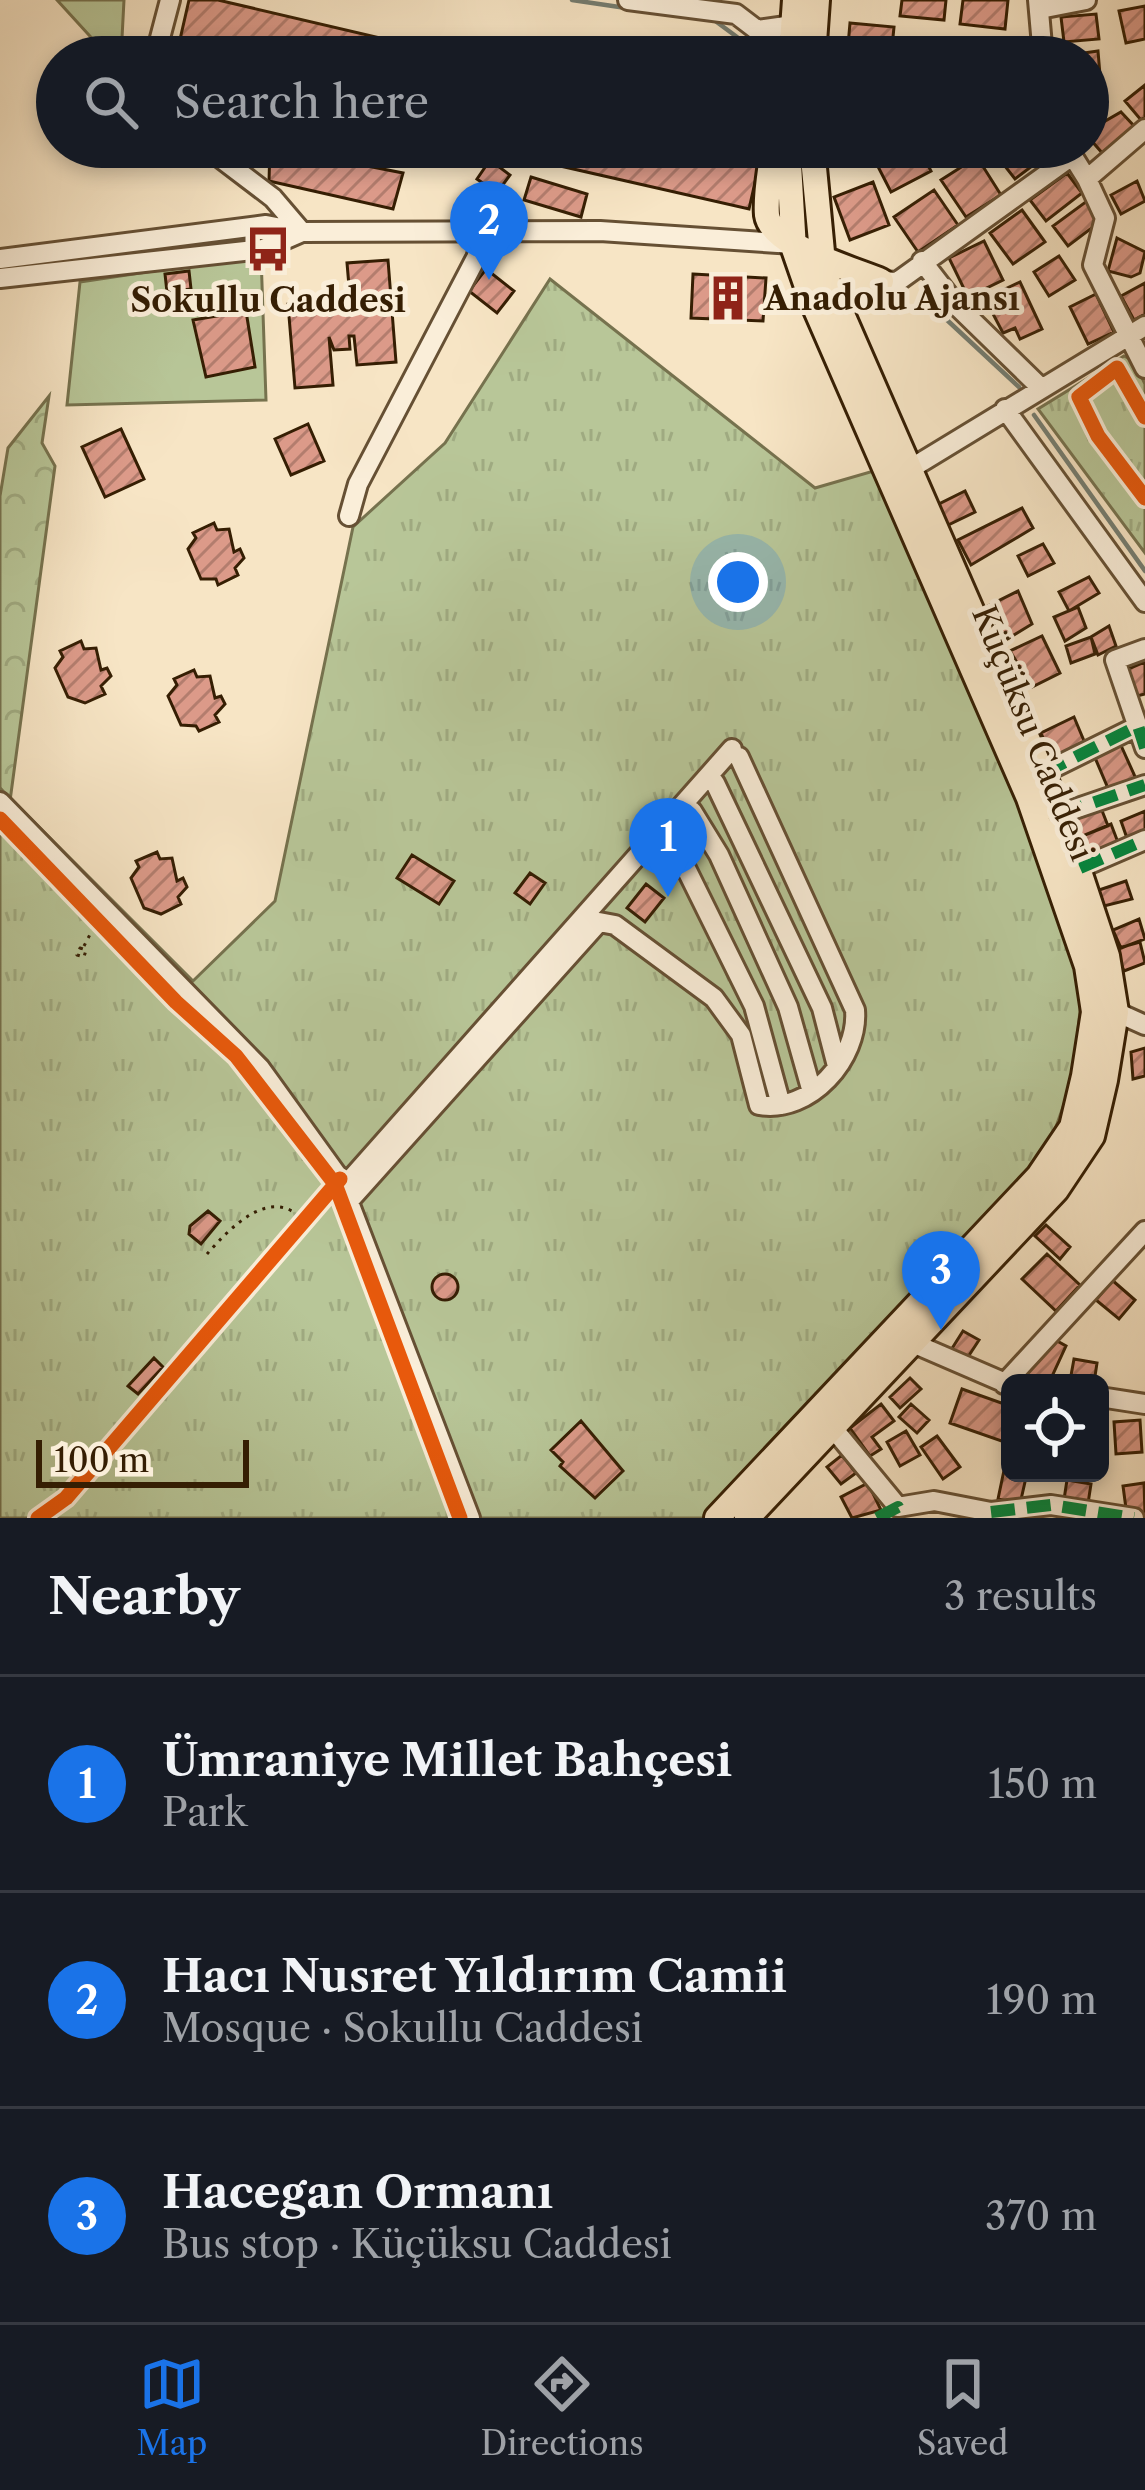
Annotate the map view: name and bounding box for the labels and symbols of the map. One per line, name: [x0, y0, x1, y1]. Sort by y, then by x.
pin: 2: [450, 181, 528, 280]
bus stop icon: Sokullu Caddesi: [243, 224, 293, 274]
building icon: Anadolu Ajansı: [703, 273, 753, 323]
place label: Anadolu Ajansı: [763, 278, 1020, 319]
place label: Sokullu Caddesi: [130, 280, 406, 321]
your location: [708, 552, 768, 612]
street label: Küçüksu Caddesi: [963, 599, 1103, 867]
pin: 1: [629, 798, 707, 897]
pin: 3: [902, 1231, 980, 1330]
scale bar: [36, 1434, 249, 1487]

